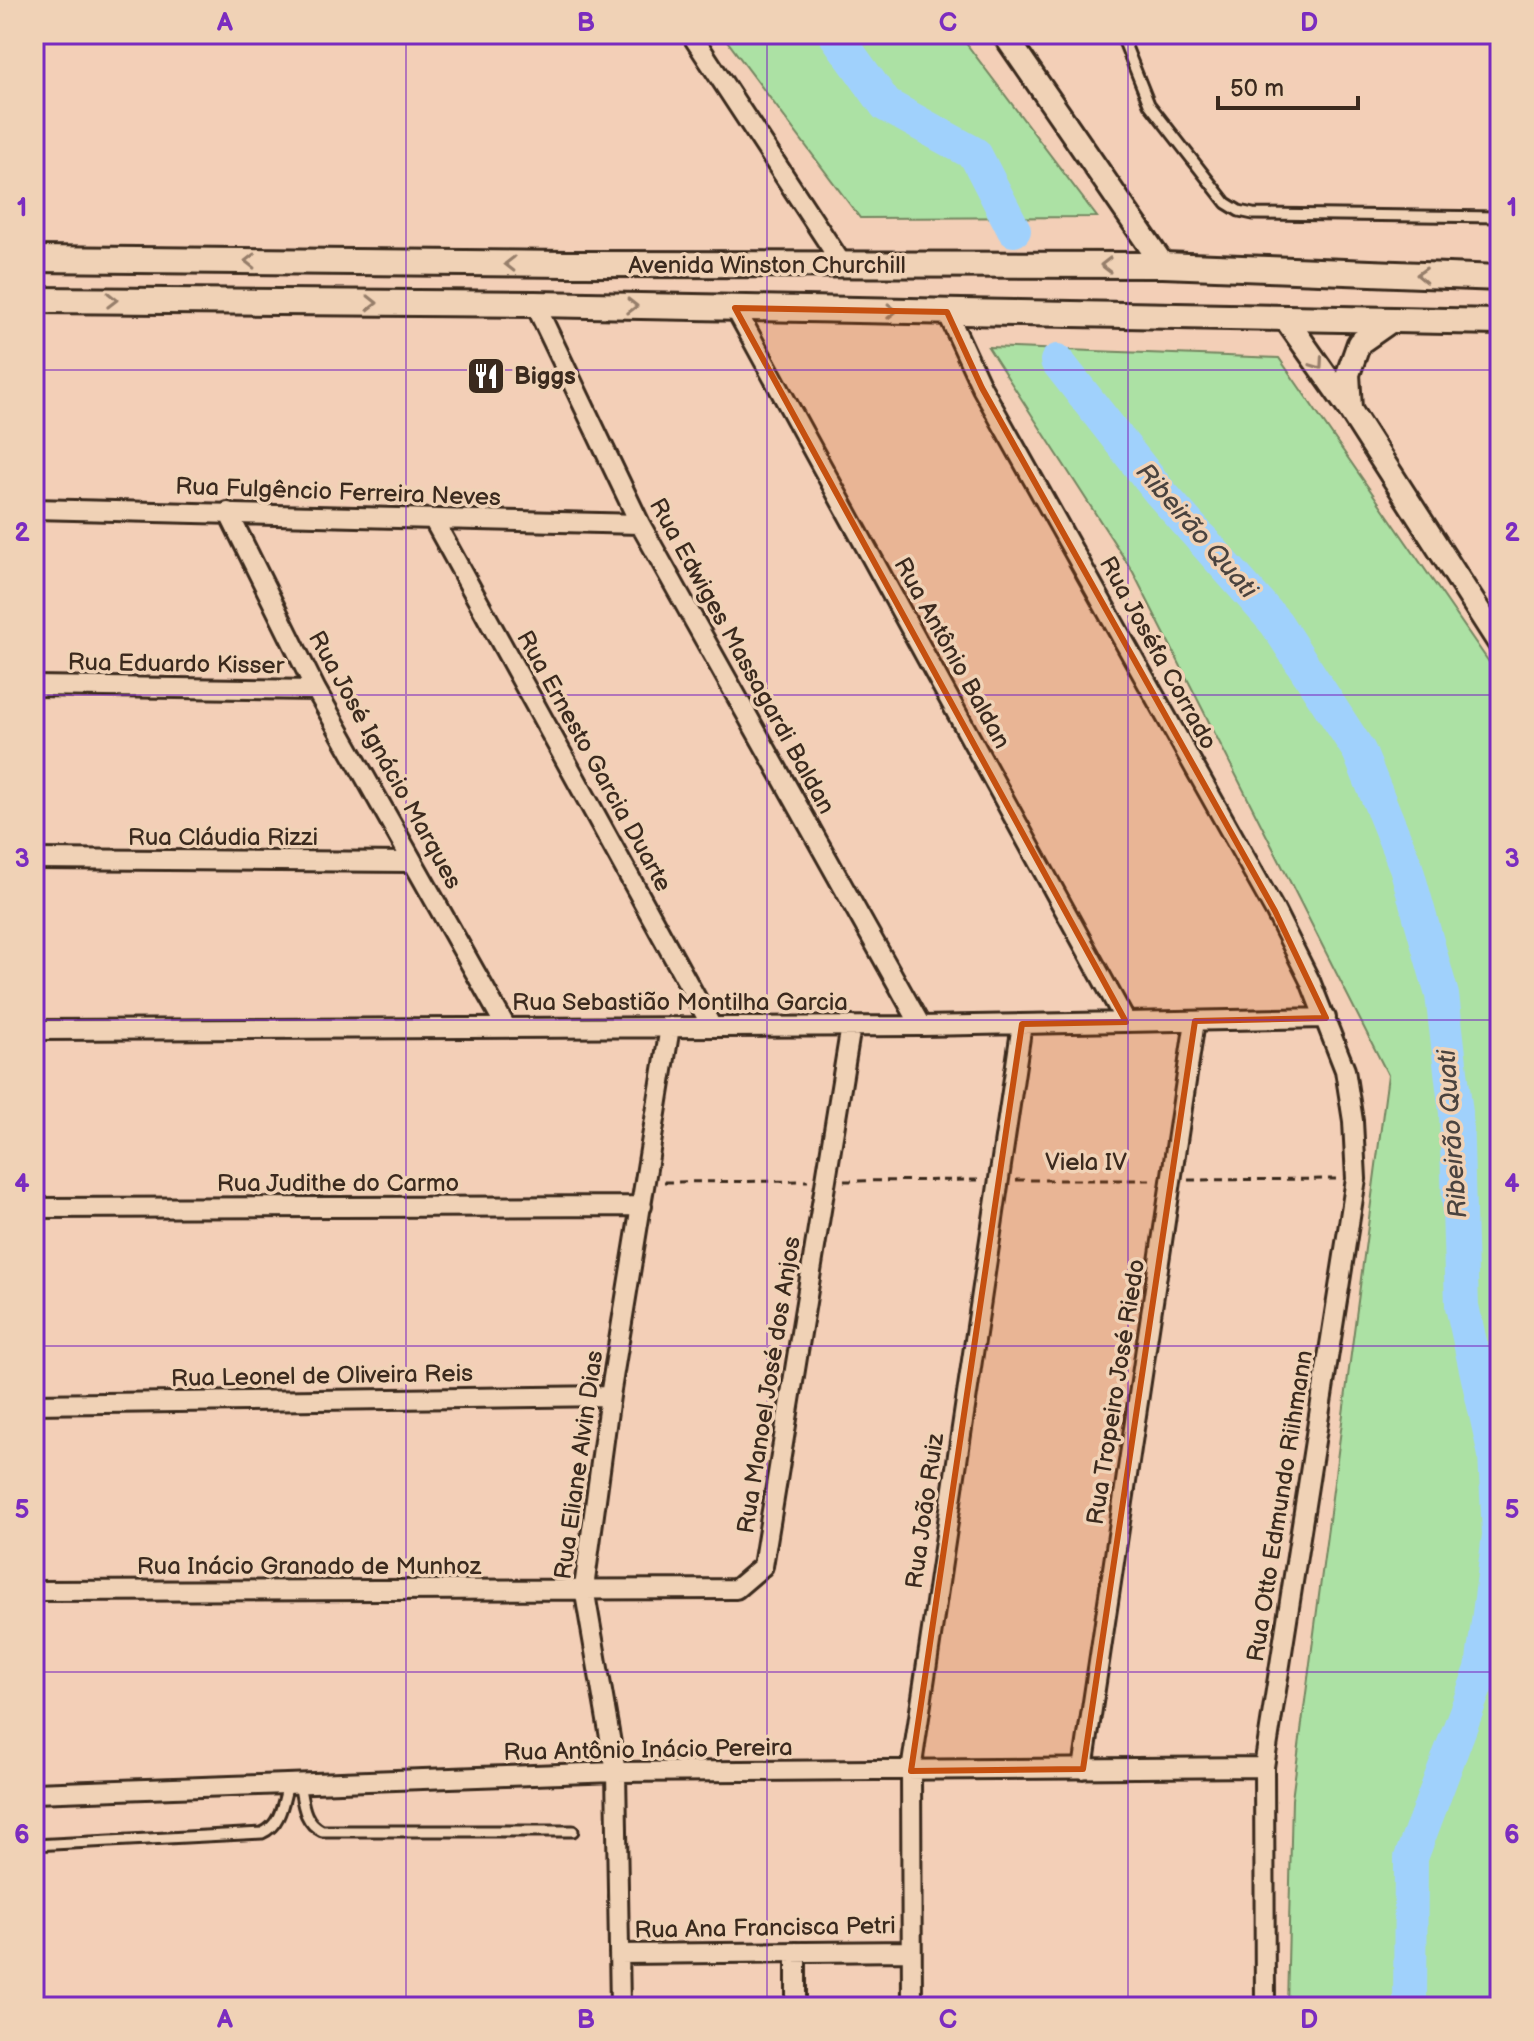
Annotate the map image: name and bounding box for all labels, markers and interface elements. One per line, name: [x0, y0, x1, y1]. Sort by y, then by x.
text: A: [216, 8, 233, 39]
text: B: [577, 8, 595, 39]
text: C: [939, 8, 957, 39]
text: D: [1300, 8, 1318, 39]
scale bar: [1218, 60, 1358, 110]
text: 50 m: [1230, 74, 1284, 103]
text: 1: [17, 193, 27, 224]
text: 1: [1507, 193, 1517, 224]
street label: Avenida Winston Churchill: [628, 251, 906, 280]
one-way arrow: [243, 252, 256, 270]
one-way arrow: [503, 255, 516, 272]
one-way arrow: [1099, 256, 1112, 274]
one-way arrow: [1415, 267, 1428, 284]
one-way arrow: [106, 292, 119, 309]
one-way arrow: [366, 294, 379, 312]
one-way arrow: [626, 297, 639, 314]
one-way arrow: [886, 302, 899, 319]
restaurant icon: Biggs: [465, 355, 507, 397]
one-way arrow: [1308, 356, 1322, 370]
place label: Biggs: [514, 362, 576, 391]
water label: Ribeirão Quati: [1129, 457, 1264, 606]
street label: Rua Fulgêncio Ferreira Neves: [175, 472, 501, 512]
street label: Rua Edwiges Massagardi Baldan: [643, 493, 841, 819]
text: 2: [14, 518, 30, 549]
text: 2: [1504, 518, 1520, 549]
street label: Rua Joséfa Corrado: [1093, 551, 1223, 755]
street label: Rua Antônio Baldan: [887, 552, 1017, 754]
street label: Rua Ernesto Garcia Duarte: [510, 625, 678, 897]
street label: Rua José Ignácio Marques: [302, 626, 468, 894]
street label: Rua Eduardo Kisser: [67, 648, 285, 680]
street label: Rua Cláudia Rizzi: [128, 823, 318, 852]
text: 3: [14, 844, 30, 875]
text: 3: [1504, 844, 1520, 875]
street label: Rua Sebastião Montilha Garcia: [512, 988, 848, 1017]
water label: Ribeirão Quati: [1432, 1047, 1474, 1219]
street label: Viela IV: [1045, 1148, 1127, 1177]
text: 4: [14, 1169, 30, 1200]
street label: Rua Judithe do Carmo: [217, 1169, 459, 1198]
text: 4: [1504, 1169, 1520, 1200]
street label: Rua Manoel José dos Anjos: [731, 1234, 807, 1536]
street label: Rua Tropeiro José Riedo: [1081, 1257, 1151, 1527]
street label: Rua Otto Edmundo Riihmann: [1241, 1348, 1319, 1664]
street label: Rua Eliane Alvin Dias: [549, 1349, 609, 1581]
street label: Rua Leonel de Oliveira Reis: [171, 1359, 473, 1393]
street label: Rua João Ruiz: [900, 1431, 950, 1590]
text: 5: [14, 1495, 30, 1526]
text: 5: [1504, 1495, 1520, 1526]
street label: Rua Inácio Granado de Munhoz: [137, 1552, 482, 1581]
street label: Rua Antônio Inácio Pereira: [503, 1733, 793, 1767]
text: 6: [14, 1820, 30, 1851]
text: 6: [1504, 1820, 1520, 1851]
street label: Rua Ana Francisca Petri: [634, 1911, 896, 1945]
text: A: [216, 2005, 233, 2036]
text: B: [577, 2005, 595, 2036]
text: C: [939, 2005, 957, 2036]
text: D: [1300, 2005, 1318, 2036]

